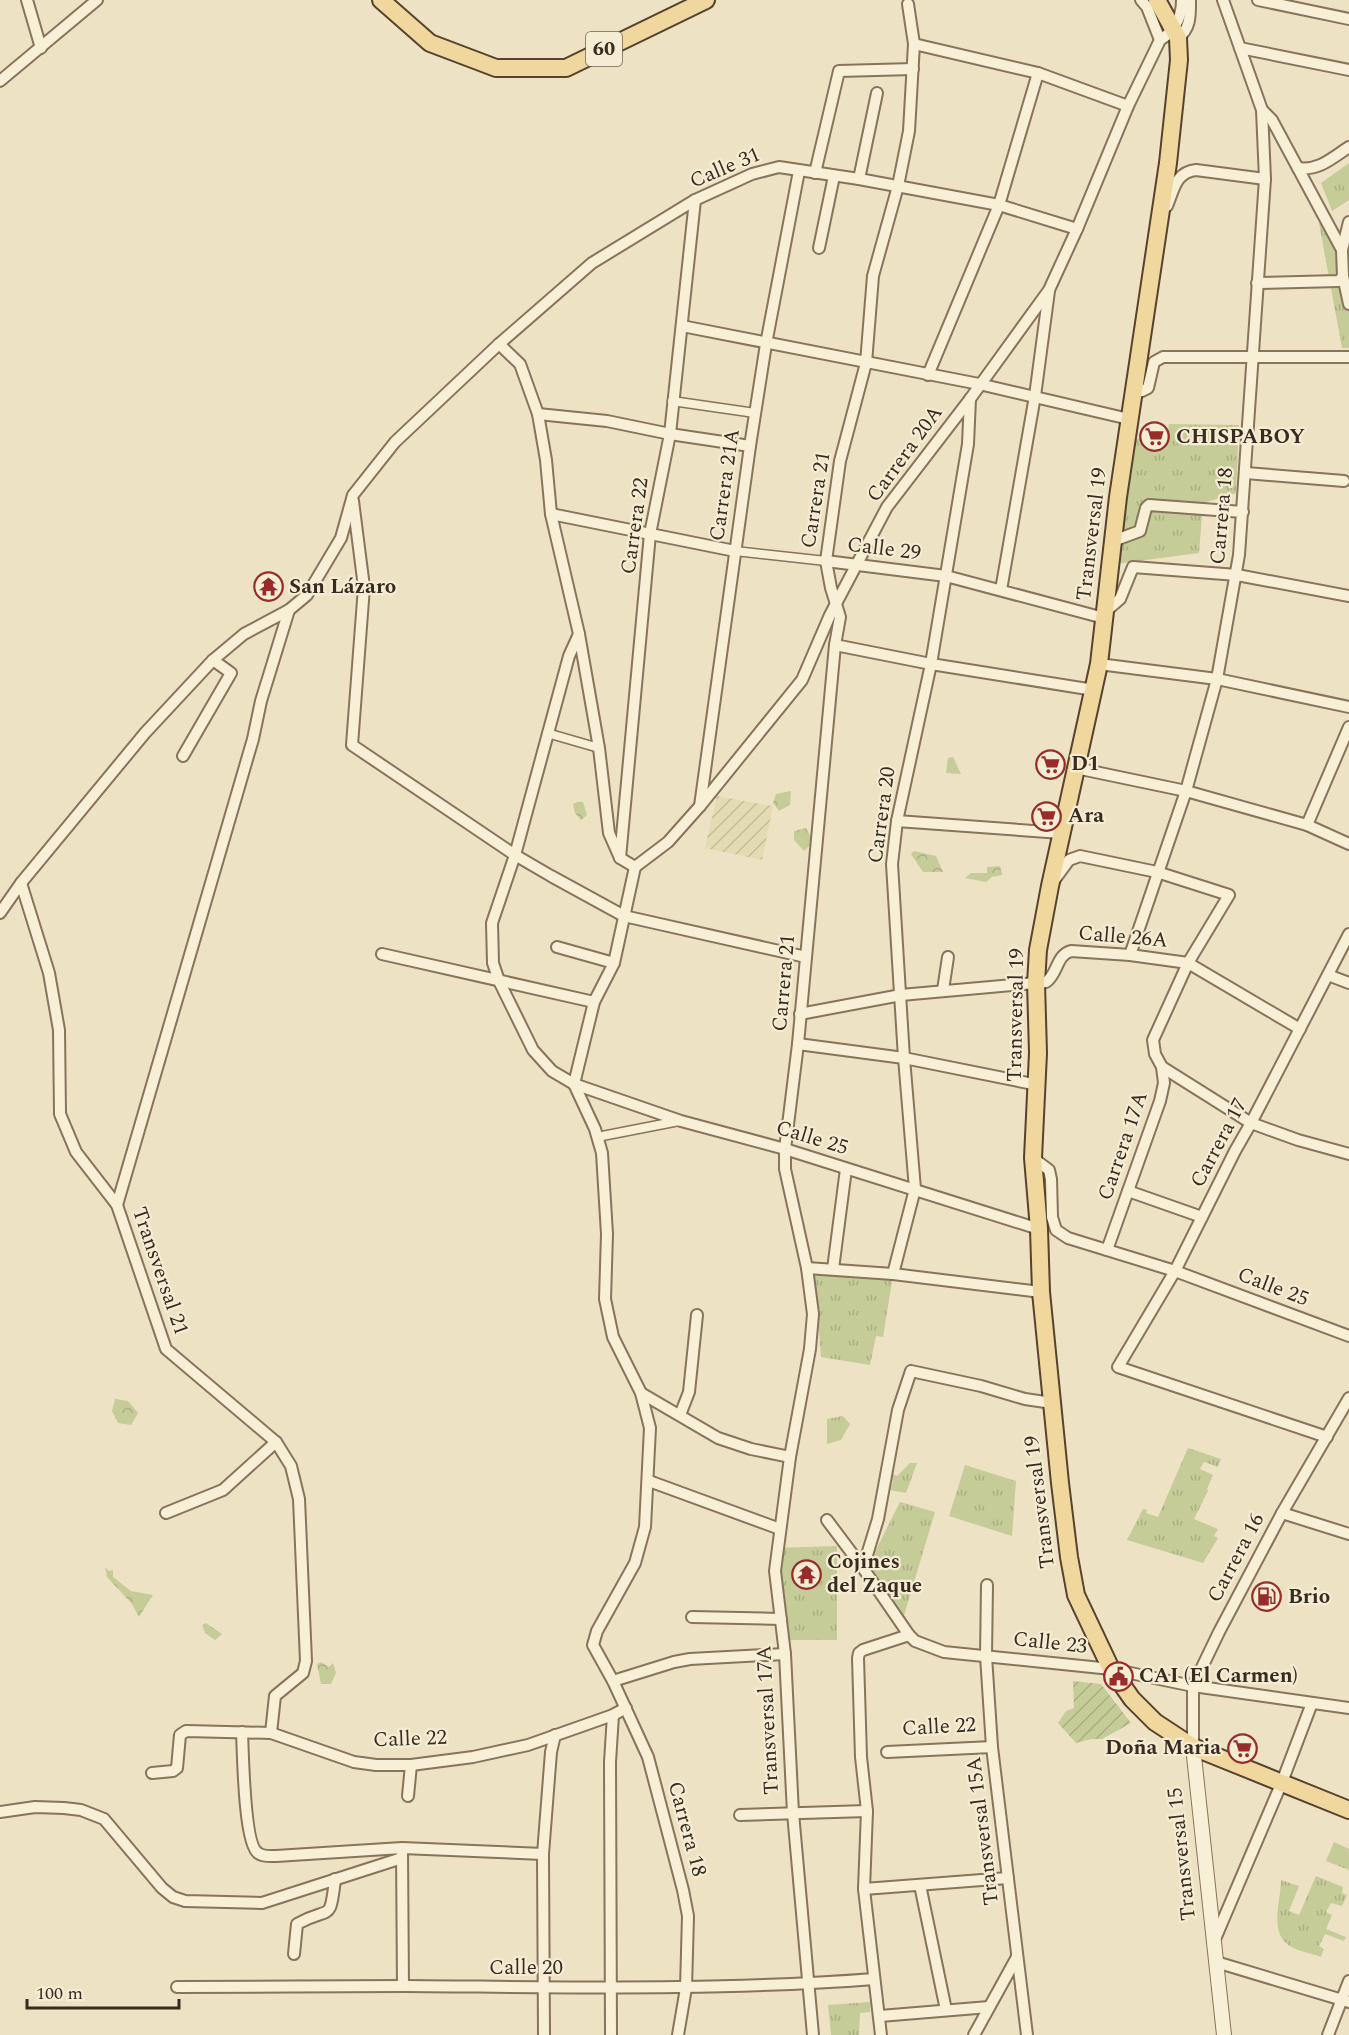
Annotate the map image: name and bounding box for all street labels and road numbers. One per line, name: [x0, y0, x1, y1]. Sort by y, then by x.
road number: 60: [586, 32, 622, 66]
street label: Calle 31: [685, 139, 765, 197]
street label: Carrera 20A: [859, 399, 951, 509]
street label: Carrera 21A: [701, 426, 749, 543]
street label: Carrera 21: [793, 449, 839, 551]
street label: Transversal 19: [1068, 466, 1116, 602]
street label: Carrera 18: [1202, 466, 1242, 566]
street label: Carrera 22: [612, 476, 658, 576]
street label: Calle 29: [845, 529, 923, 569]
street label: Carrera 20: [859, 765, 905, 865]
street label: Calle 26A: [1077, 917, 1169, 957]
street label: Carrera 21: [764, 933, 804, 1033]
street label: Transversal 19: [999, 948, 1033, 1082]
street label: Carrera 17A: [1089, 1087, 1157, 1205]
street label: Carrera 17: [1182, 1092, 1256, 1194]
street label: Calle 25: [772, 1112, 852, 1164]
street label: Transversal 21: [123, 1203, 197, 1339]
street label: Calle 25: [1233, 1259, 1313, 1315]
street label: Transversal 19: [1016, 1434, 1064, 1570]
street label: Carrera 16: [1199, 1507, 1273, 1609]
street label: Calle 23: [1011, 1623, 1089, 1663]
street label: Transversal 17A: [748, 1644, 788, 1796]
street label: Calle 22: [901, 1709, 977, 1745]
street label: Calle 22: [372, 1722, 448, 1756]
street label: Transversal 15A: [958, 1755, 1008, 1907]
street label: Carrera 18: [659, 1778, 715, 1880]
street label: Transversal 15: [1159, 1786, 1205, 1922]
street label: Calle 20: [489, 1952, 563, 1984]

